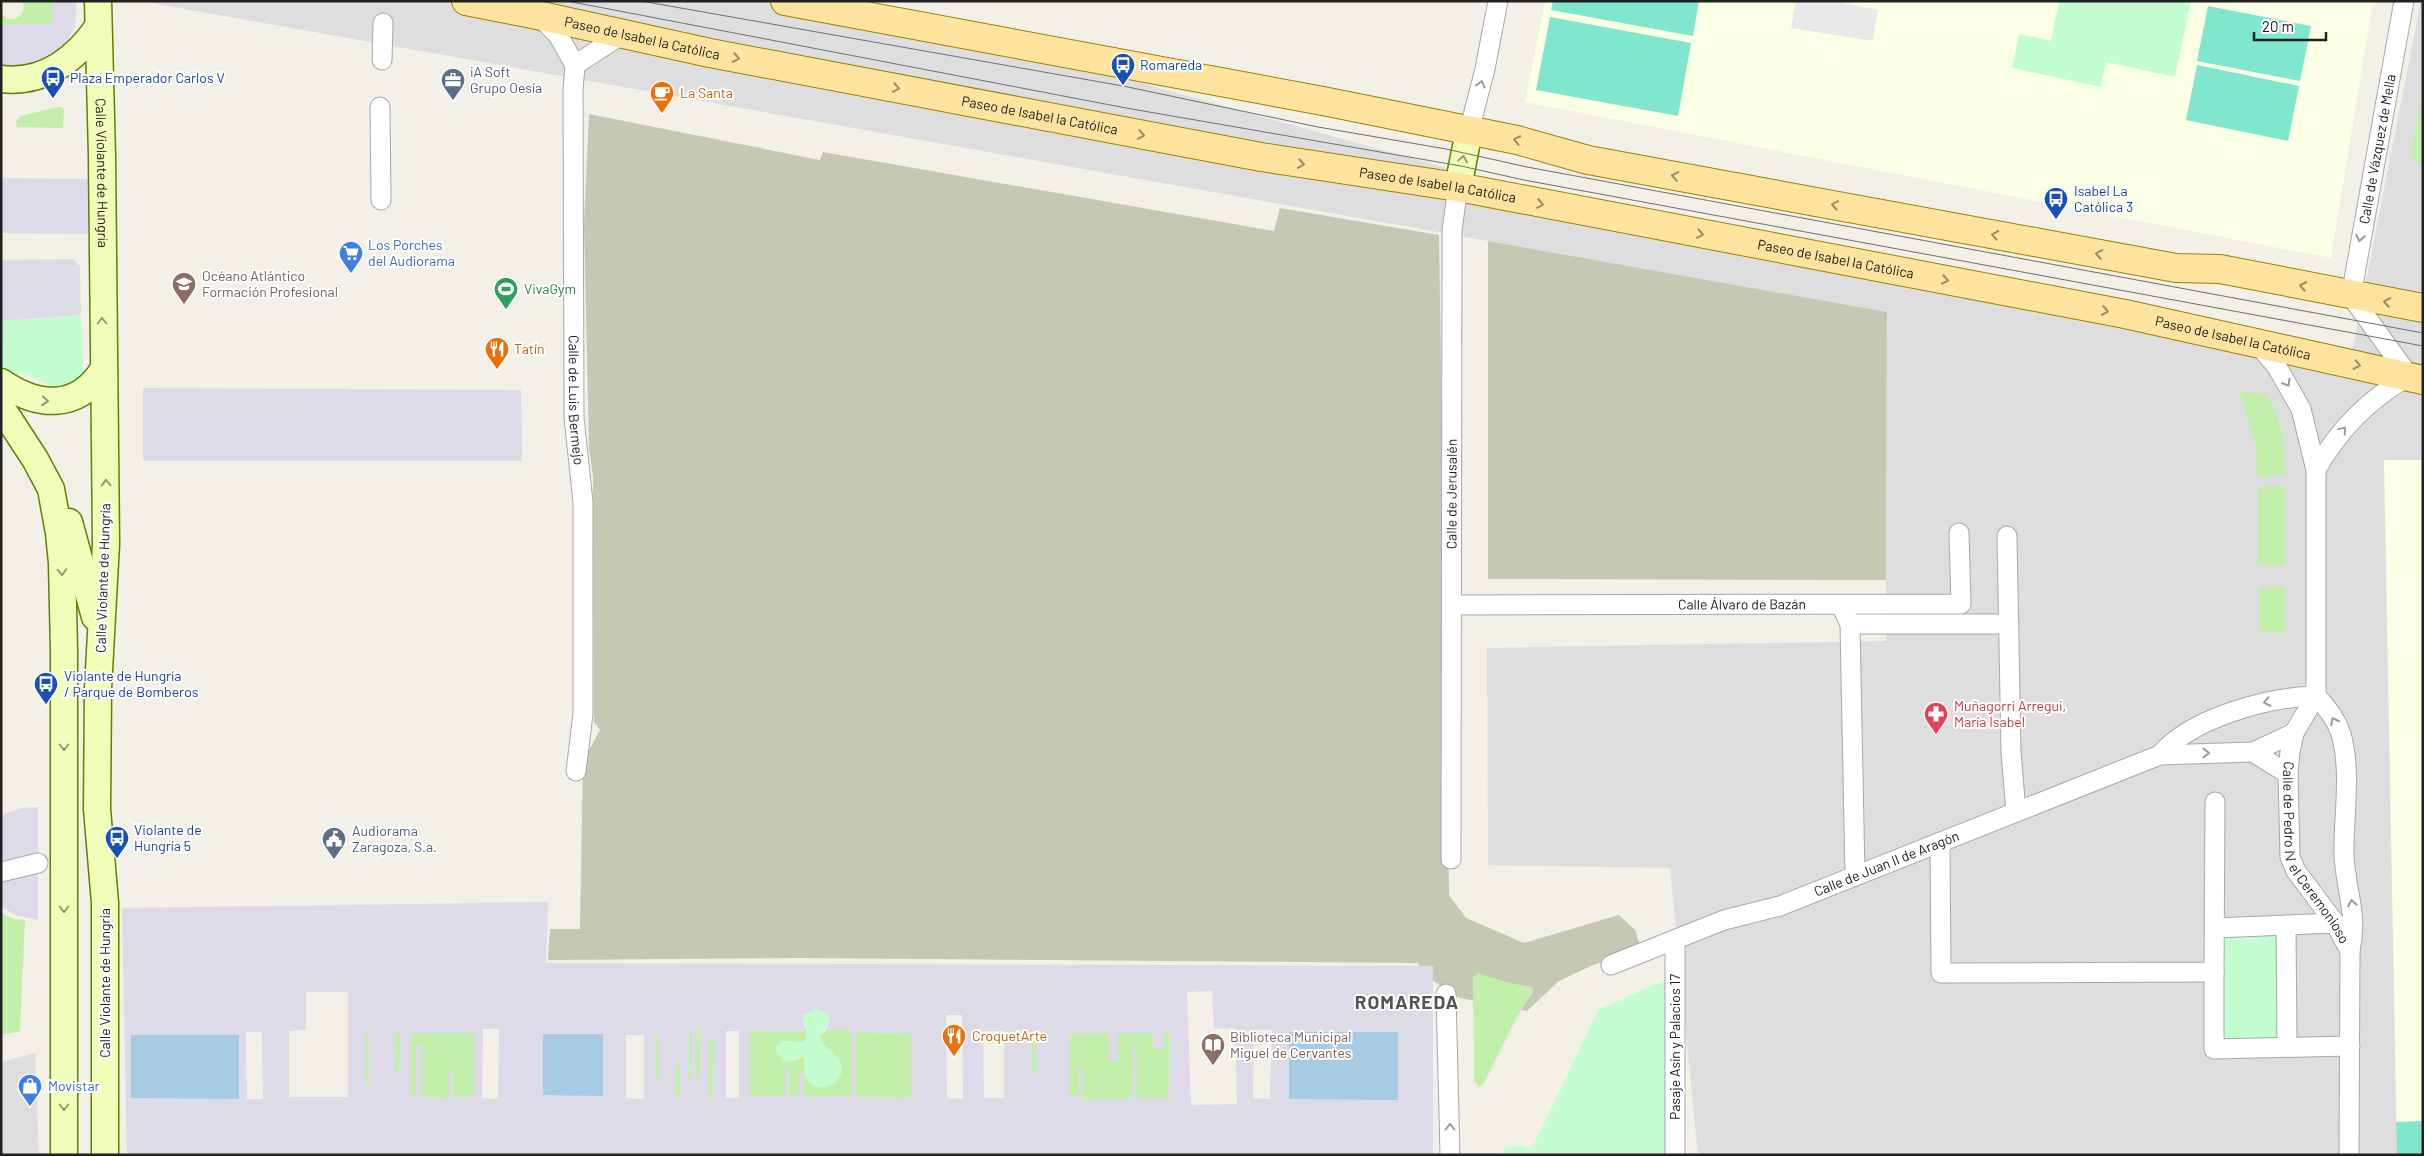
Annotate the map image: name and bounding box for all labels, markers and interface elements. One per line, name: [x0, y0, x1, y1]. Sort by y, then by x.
scale bar: [2254, 10, 2326, 42]
street label: Paseo de Isabel la Católica: [563, 12, 721, 63]
text: 20 m: [2262, 17, 2294, 35]
bus stop icon: Romareda: [1110, 52, 1136, 86]
one-way arrow: [732, 53, 740, 63]
place label: Romareda: [1140, 56, 1202, 73]
place label: iA Soft Grupo Oesía: [470, 63, 542, 96]
bus stop icon: Plaza Emperador Carlos V: [40, 65, 66, 99]
office icon: iA Soft Grupo Oesía: [440, 67, 466, 101]
place label: Plaza Emperador Carlos V: [70, 69, 225, 86]
street label: Calle de Vázquez de Mella: [2355, 73, 2399, 225]
one-way arrow: [1475, 79, 1486, 88]
cafe icon: La Santa: [649, 80, 675, 114]
one-way arrow: [891, 83, 900, 93]
place label: La Santa: [680, 84, 733, 101]
street label: Paseo de Isabel la Católica: [960, 92, 1119, 138]
street label: Calle Violante de Hungría: [93, 98, 112, 248]
one-way arrow: [1137, 129, 1146, 140]
one-way arrow: [1512, 135, 1521, 146]
one-way arrow: [1457, 154, 1467, 163]
one-way arrow: [1297, 158, 1306, 168]
street label: Paseo de Isabel la Católica: [1358, 163, 1518, 206]
one-way arrow: [1671, 171, 1679, 181]
place label: Isabel La Católica 3: [2074, 182, 2133, 215]
bus stop icon: Isabel La Católica 3: [2043, 186, 2069, 220]
one-way arrow: [1535, 198, 1544, 208]
one-way arrow: [1830, 201, 1839, 211]
one-way arrow: [1695, 228, 1704, 239]
one-way arrow: [1990, 230, 1999, 240]
one-way arrow: [2355, 234, 2365, 243]
street label: Paseo de Isabel la Católica: [1756, 235, 1915, 282]
place label: Los Porches del Audiorama: [368, 236, 455, 269]
supermarket icon: Los Porches del Audiorama: [338, 240, 364, 274]
one-way arrow: [2094, 249, 2103, 260]
place label: Océano Atlántico Formación Profesional: [202, 267, 338, 300]
school or university icon: Océano Atlántico Formación Profesional: [171, 271, 197, 305]
one-way arrow: [1941, 275, 1950, 285]
sports icon: VivaGym: [493, 276, 519, 310]
place label: VivaGym: [524, 280, 576, 297]
one-way arrow: [2298, 281, 2307, 292]
one-way arrow: [2382, 297, 2391, 307]
one-way arrow: [2100, 305, 2109, 315]
street label: Paseo de Isabel la Católica: [2154, 312, 2312, 363]
one-way arrow: [97, 317, 108, 325]
street label: Calle de Luis Bermejo: [566, 335, 588, 466]
restaurant icon: Tatín: [484, 336, 510, 370]
place label: Tatín: [514, 340, 544, 357]
one-way arrow: [2353, 359, 2362, 370]
one-way arrow: [2281, 377, 2291, 386]
one-way arrow: [42, 395, 50, 406]
one-way arrow: [2337, 426, 2346, 435]
street label: Calle de Jerusalén: [1442, 439, 1460, 549]
one-way arrow: [101, 479, 111, 487]
street label: Calle Violante de Hungría: [91, 503, 114, 653]
one-way arrow: [57, 568, 68, 576]
street label: Calle Álvaro de Bazán: [1678, 595, 1806, 613]
place label: Violante de Hungría / Parque de Bomberos: [64, 667, 199, 700]
bus stop icon: Violante de Hungría / Parque de Bomberos: [33, 671, 59, 705]
one-way arrow: [2263, 696, 2272, 707]
place label: Muñagorri Arregui, María Isabel: [1954, 697, 2066, 730]
pharmacy icon: Muñagorri Arregui, María Isabel: [1923, 701, 1949, 735]
one-way arrow: [2330, 717, 2340, 726]
one-way arrow: [59, 744, 69, 751]
one-way arrow: [2202, 748, 2210, 758]
street label: Calle de Pedro IV el Ceremonioso: [2280, 761, 2353, 946]
place label: Violante de Hungría 5: [134, 821, 202, 854]
place label: Audiorama Zaragoza, S.a.: [352, 822, 437, 855]
bus stop icon: Violante de Hungría 5: [104, 825, 130, 859]
public building icon: Audiorama Zaragoza, S.a.: [321, 826, 347, 860]
street label: Calle de Juan II de Aragón: [1811, 827, 1961, 900]
one-way arrow: [2347, 898, 2357, 907]
one-way arrow: [59, 906, 69, 914]
street label: Calle Violante de Hungría: [96, 908, 113, 1058]
street label: Pasaje Asín y Palacios 17: [1666, 974, 1683, 1120]
district label: ROMAREDA: [1355, 990, 1459, 1013]
restaurant icon: CroquetArte: [941, 1023, 967, 1057]
place label: CroquetArte: [972, 1027, 1047, 1044]
place label: Biblioteca Municipal Miguel de Cervantes: [1230, 1028, 1352, 1061]
library icon: Biblioteca Municipal Miguel de Cervantes: [1200, 1032, 1226, 1066]
shop icon: Movistar: [17, 1073, 43, 1107]
place label: Movistar: [48, 1077, 100, 1094]
one-way arrow: [59, 1103, 70, 1111]
one-way arrow: [1445, 1123, 1455, 1130]

